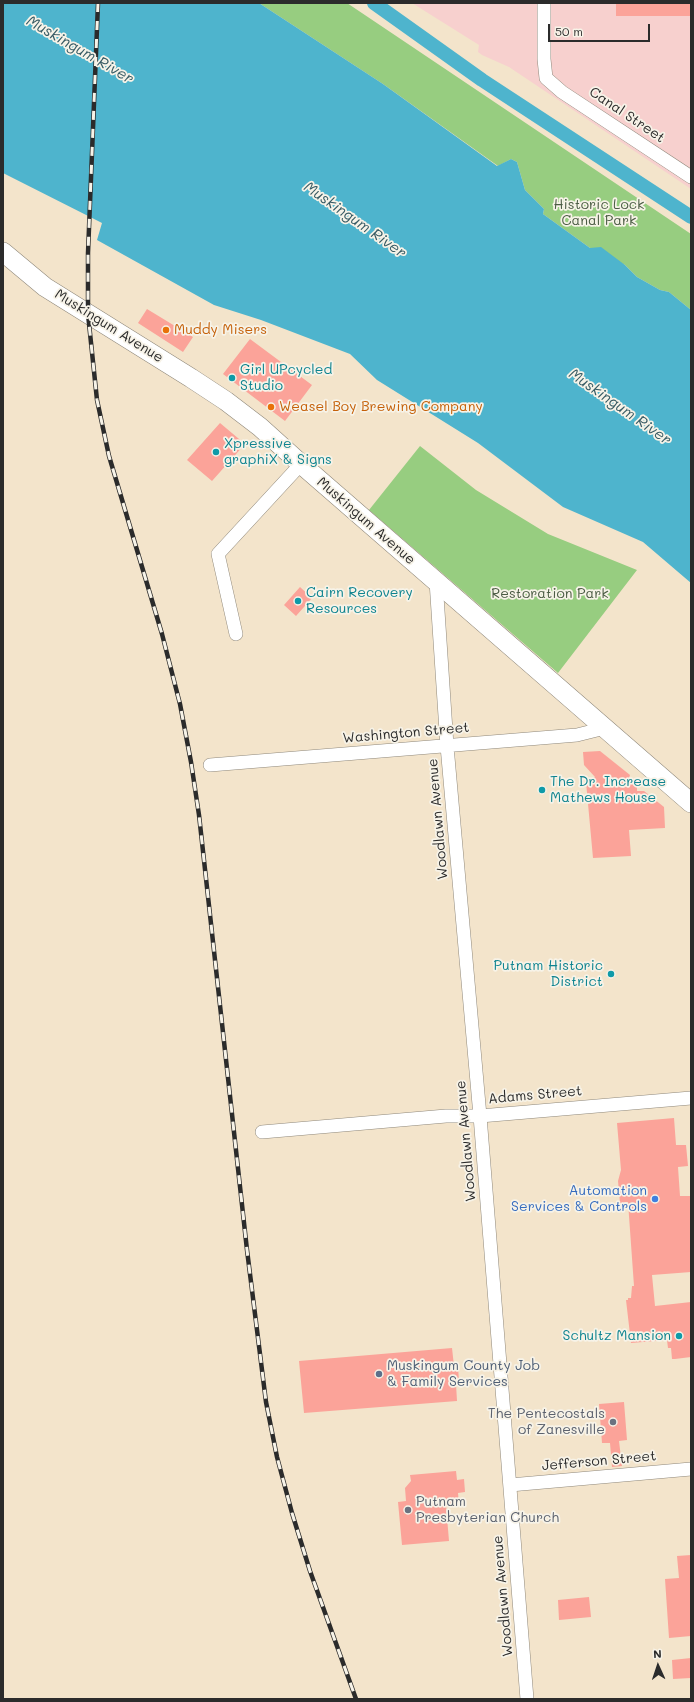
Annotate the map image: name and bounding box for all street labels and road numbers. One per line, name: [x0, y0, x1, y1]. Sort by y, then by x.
street label: Canal Street: [586, 84, 668, 146]
street label: Muskingum Avenue: [52, 286, 166, 366]
street label: Muskingum Avenue: [313, 474, 419, 568]
street label: Washington Street: [342, 719, 470, 747]
street label: Woodlawn Avenue: [424, 758, 452, 880]
street label: Woodlawn Avenue: [452, 1080, 480, 1202]
street label: Adams Street: [487, 1083, 583, 1107]
street label: Jefferson Street: [541, 1448, 657, 1474]
street label: Woodlawn Avenue: [489, 1535, 517, 1657]

